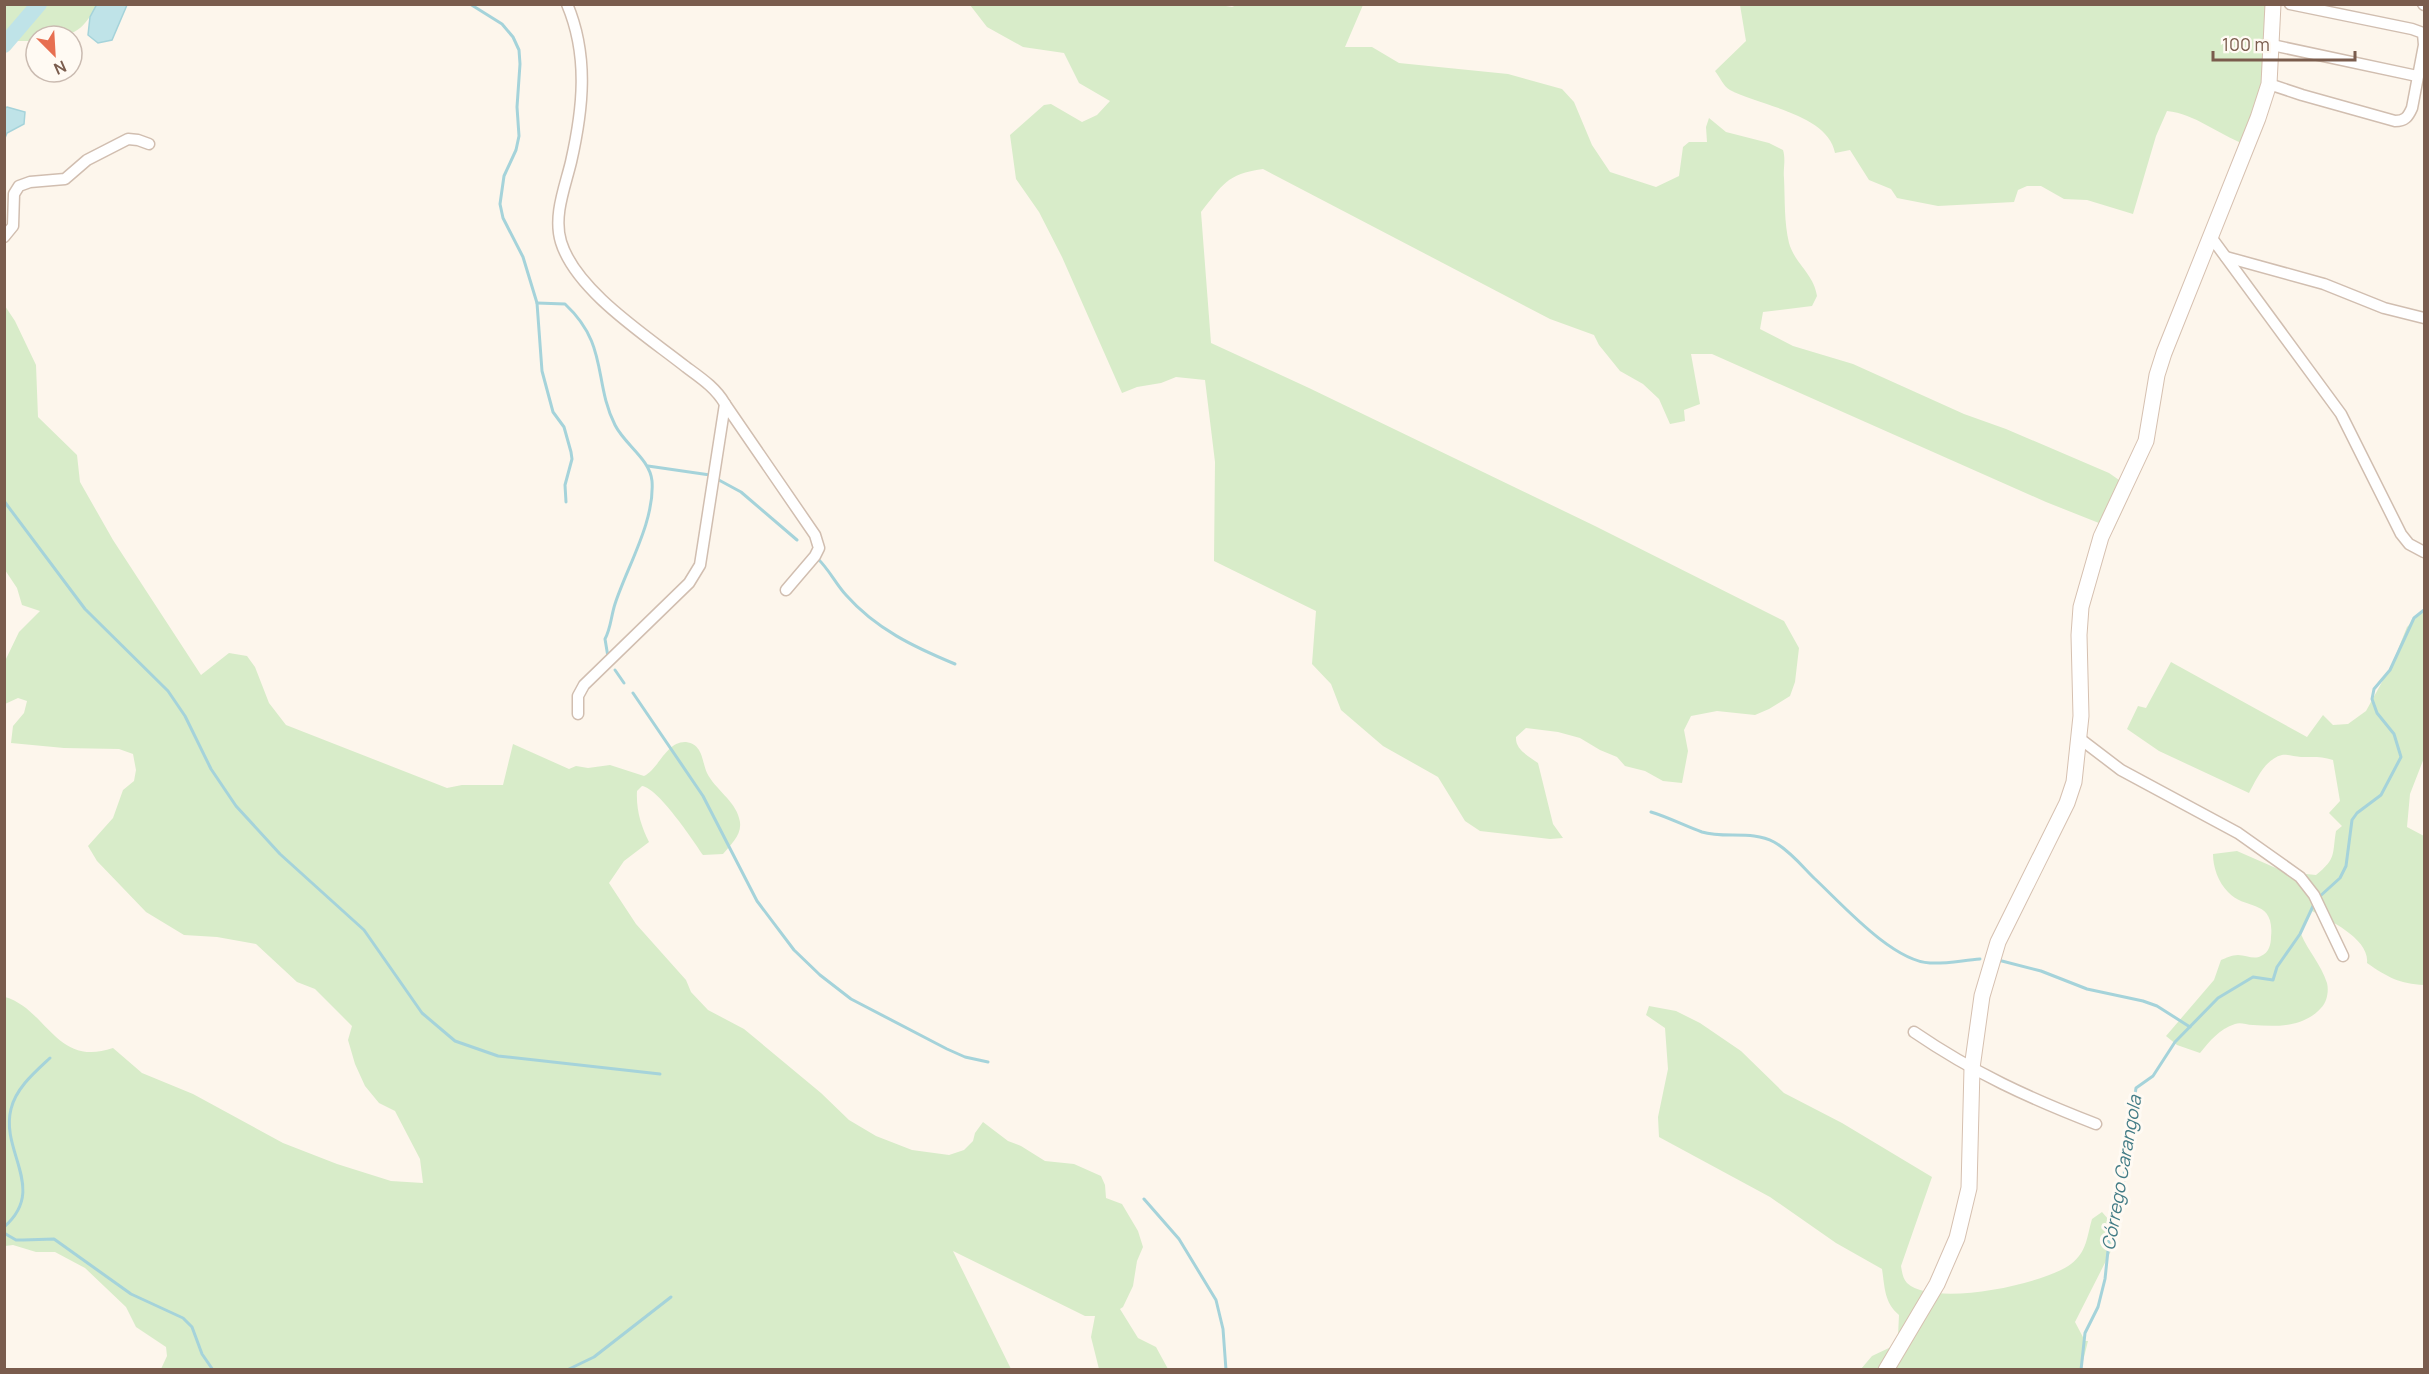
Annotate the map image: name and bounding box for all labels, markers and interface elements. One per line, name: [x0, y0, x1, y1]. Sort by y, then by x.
north arrow: [24, 24, 84, 84]
scale bar: [2213, 24, 2356, 62]
text: 100 m: [2222, 32, 2270, 56]
text: N: [50, 55, 70, 80]
water label: Córrego Carangola: [2096, 1092, 2147, 1252]

